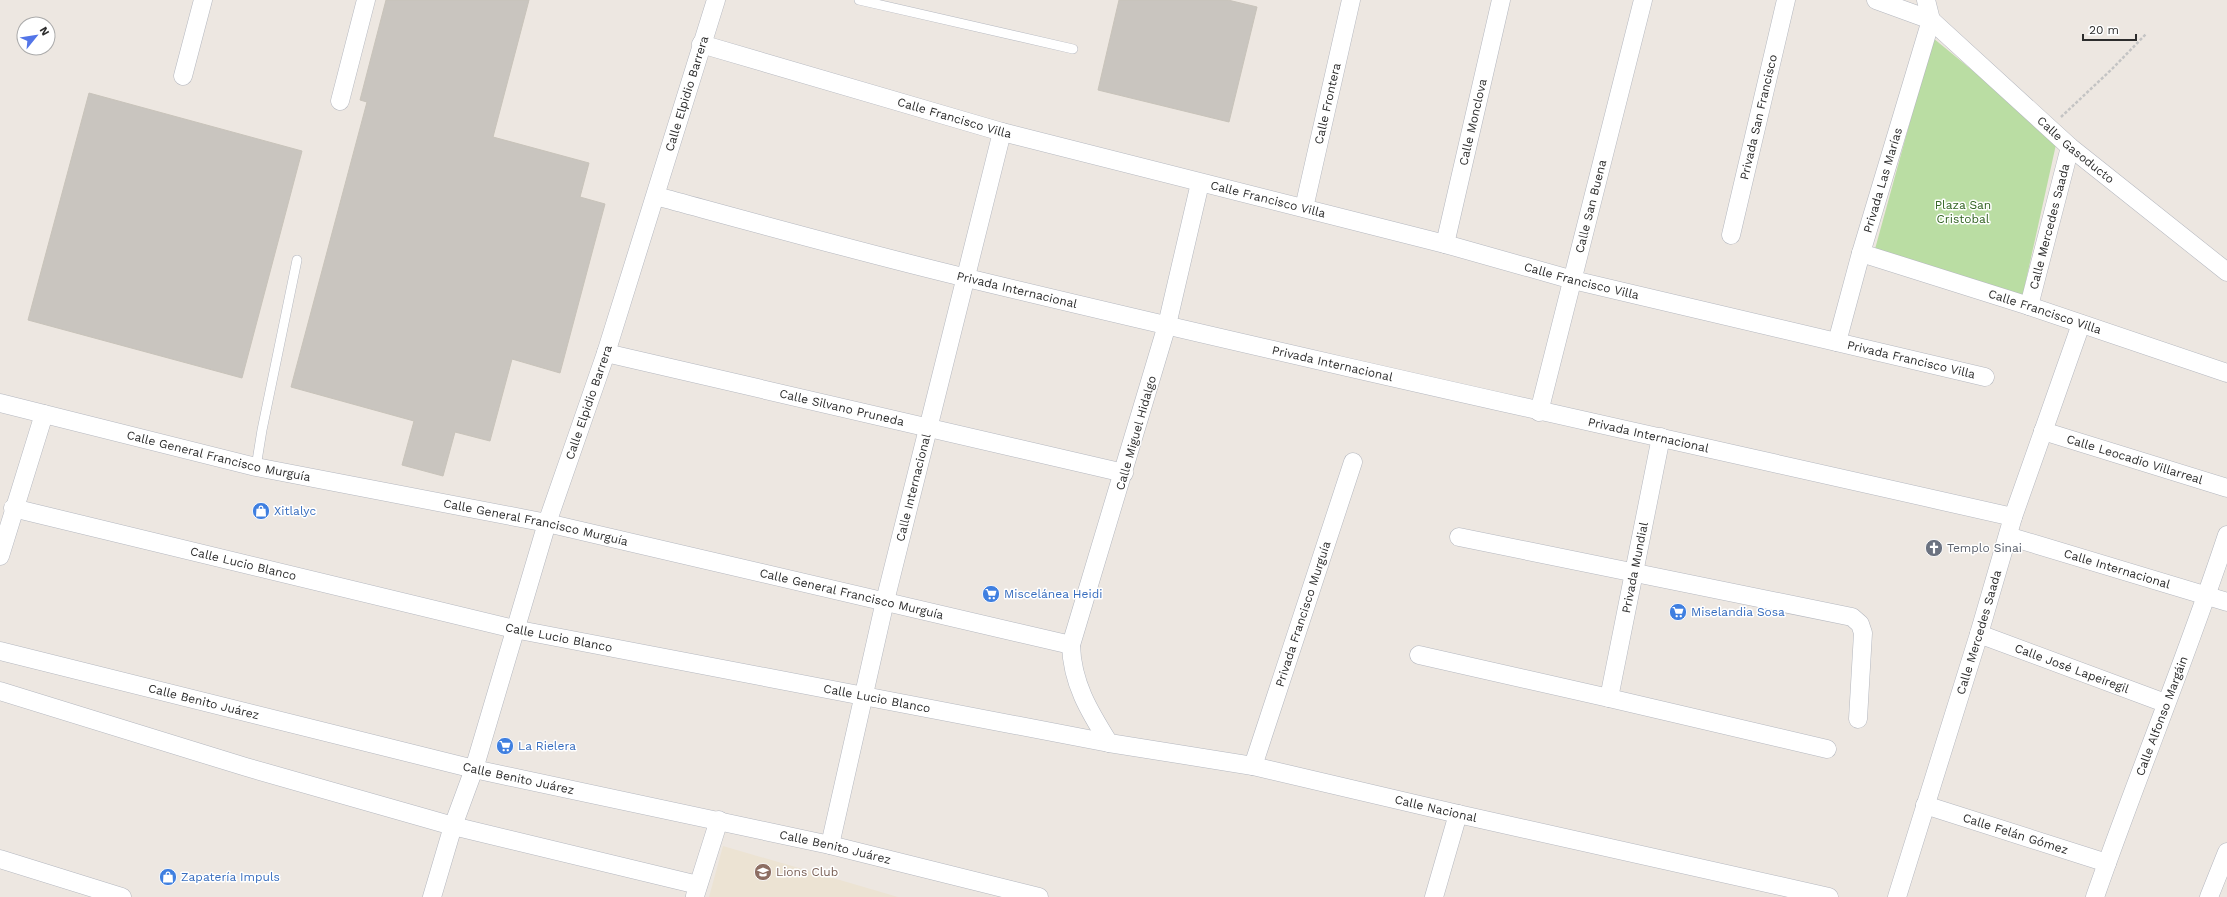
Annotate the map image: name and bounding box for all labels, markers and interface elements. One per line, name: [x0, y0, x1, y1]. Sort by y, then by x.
north arrow: [16, 16, 56, 56]
scale bar: [2083, 16, 2136, 42]
text: 20 m: [2089, 23, 2119, 37]
text: N: [37, 24, 52, 38]
street label: Calle Elpidio Barrera: [662, 34, 711, 153]
street label: Privada San Francisco: [1737, 53, 1780, 181]
street label: Calle Frontera: [1312, 61, 1344, 146]
street label: Calle Monclova: [1456, 77, 1490, 167]
street label: Calle Francisco Villa: [896, 95, 1013, 141]
street label: Calle Gasoducto: [2034, 114, 2117, 186]
street label: Privada Las Marías: [1860, 126, 1905, 235]
street label: Calle San Buena: [1572, 158, 1609, 255]
street label: Calle Mercedes Saada: [2027, 162, 2072, 291]
street label: Calle Francisco Villa: [1209, 178, 1327, 221]
park label: Plaza San Cristobal: [1935, 198, 1991, 226]
street label: Calle Francisco Villa: [1522, 260, 1641, 302]
street label: Privada Internacional: [955, 269, 1079, 311]
street label: Calle Francisco Villa: [1987, 287, 2103, 337]
street label: Privada Francisco Villa: [1846, 338, 1977, 382]
street label: Calle Elpidio Barrera: [563, 343, 615, 462]
street label: Privada Internacional: [1271, 343, 1395, 384]
street label: Calle Miguel Hidalgo: [1113, 374, 1159, 492]
street label: Calle Silvano Pruneda: [778, 386, 906, 429]
street label: Privada Internacional: [1587, 415, 1711, 455]
street label: Calle General Francisco Murguía: [125, 428, 312, 484]
street label: Calle Internacional: [893, 432, 934, 543]
street label: Calle Leocadio Villarreal: [2065, 432, 2205, 487]
street label: Calle General Francisco Murguía: [442, 496, 630, 549]
shop icon: Xitlalyc: [251, 501, 271, 521]
place label: Xitlalyc: [274, 504, 316, 518]
street label: Privada Mundial: [1619, 520, 1651, 614]
church icon: Templo Sinai: [1924, 538, 1944, 558]
street label: Privada Francisco Murguía: [1273, 539, 1334, 689]
place label: Templo Sinai: [1947, 541, 2022, 555]
street label: Calle Lucio Blanco: [189, 544, 298, 583]
street label: Calle Internacional: [2062, 546, 2172, 592]
street label: Calle General Francisco Murguía: [758, 566, 945, 622]
street label: Calle Mercedes Saada: [1954, 568, 2004, 696]
supermarket icon: Miscelánea Heidi: [981, 584, 1001, 604]
place label: Miscelánea Heidi: [1004, 587, 1102, 601]
supermarket icon: Miselandia Sosa: [1668, 602, 1688, 622]
place label: Miselandia Sosa: [1691, 605, 1785, 619]
street label: Calle Lucio Blanco: [504, 620, 614, 655]
street label: Calle José Lapeiregil: [2013, 641, 2131, 696]
street label: Calle Alfonso Margáin: [2133, 654, 2191, 778]
street label: Calle Benito Juárez: [147, 681, 261, 722]
street label: Calle Lucio Blanco: [822, 681, 932, 716]
supermarket icon: La Rielera: [495, 736, 515, 756]
place label: La Rielera: [518, 739, 576, 753]
street label: Calle Benito Juárez: [461, 759, 576, 797]
street label: Calle Nacional: [1393, 792, 1479, 825]
street label: Calle Felán Gómez: [1961, 811, 2070, 857]
street label: Calle Benito Juárez: [778, 827, 892, 867]
school or university icon: Lions Club: [753, 862, 773, 882]
place label: Lions Club: [776, 865, 838, 879]
shop icon: Zapatería Impuls: [158, 867, 178, 887]
place label: Zapatería Impuls: [181, 870, 280, 884]

